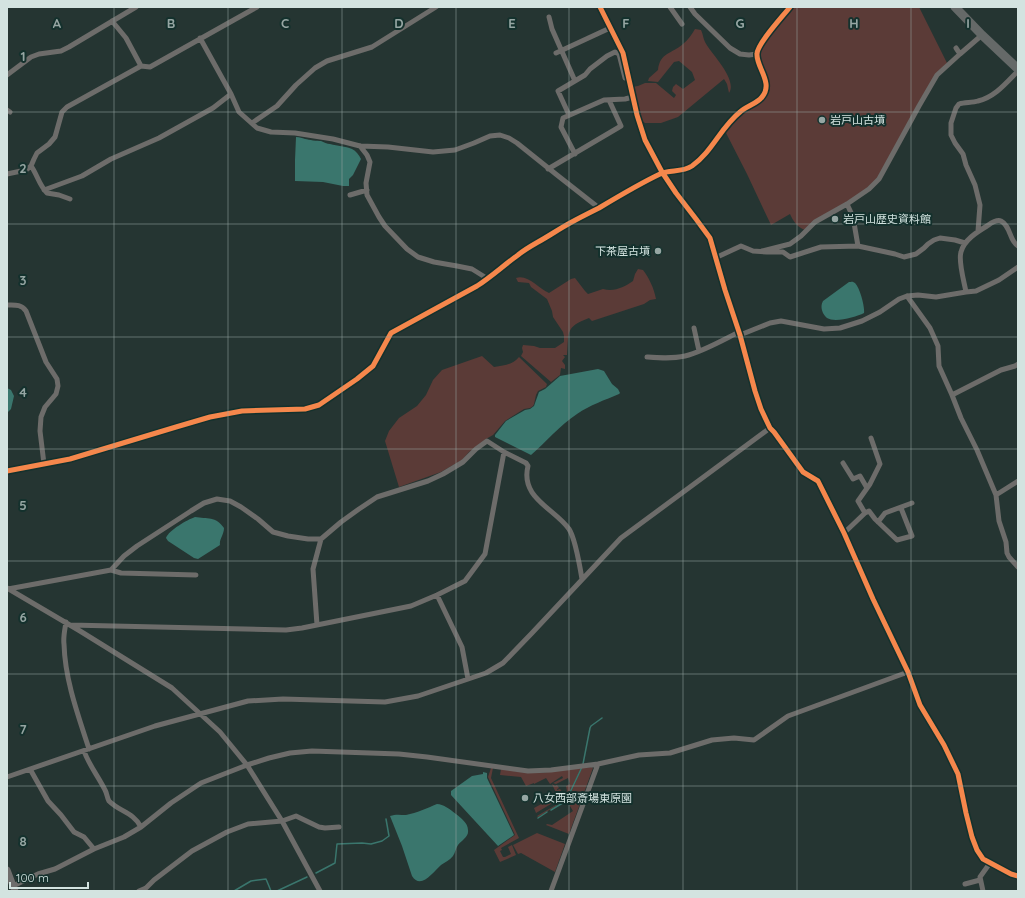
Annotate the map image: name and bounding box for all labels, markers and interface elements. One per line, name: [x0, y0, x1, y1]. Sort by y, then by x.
text: A: [53, 15, 62, 31]
text: B: [167, 15, 175, 31]
text: C: [281, 15, 289, 31]
text: D: [394, 15, 404, 31]
text: E: [508, 15, 516, 31]
text: F: [622, 15, 630, 31]
text: G: [735, 15, 745, 31]
text: H: [849, 15, 859, 31]
text: I: [966, 15, 970, 31]
text: 1: [20, 48, 26, 64]
place label: 岩戸山古墳: [830, 113, 885, 127]
marker: 岩戸山古墳: [817, 115, 827, 125]
text: 2: [19, 160, 27, 176]
place label: 岩戸山歴史資料館: [843, 212, 931, 226]
marker: 岩戸山歴史資料館: [830, 214, 840, 224]
place label: 下茶屋古墳: [595, 244, 650, 258]
marker: 下茶屋古墳: [653, 246, 663, 256]
text: 3: [20, 272, 27, 288]
text: 4: [19, 384, 27, 400]
text: 5: [19, 497, 27, 513]
text: 6: [19, 609, 27, 625]
text: 7: [19, 721, 27, 737]
place label: 八女西部斎場東原園: [533, 791, 632, 805]
marker: 八女西部斎場東原園: [520, 793, 530, 803]
text: 8: [19, 833, 27, 849]
scale bar: [10, 864, 88, 890]
text: 100 m: [16, 870, 49, 885]

